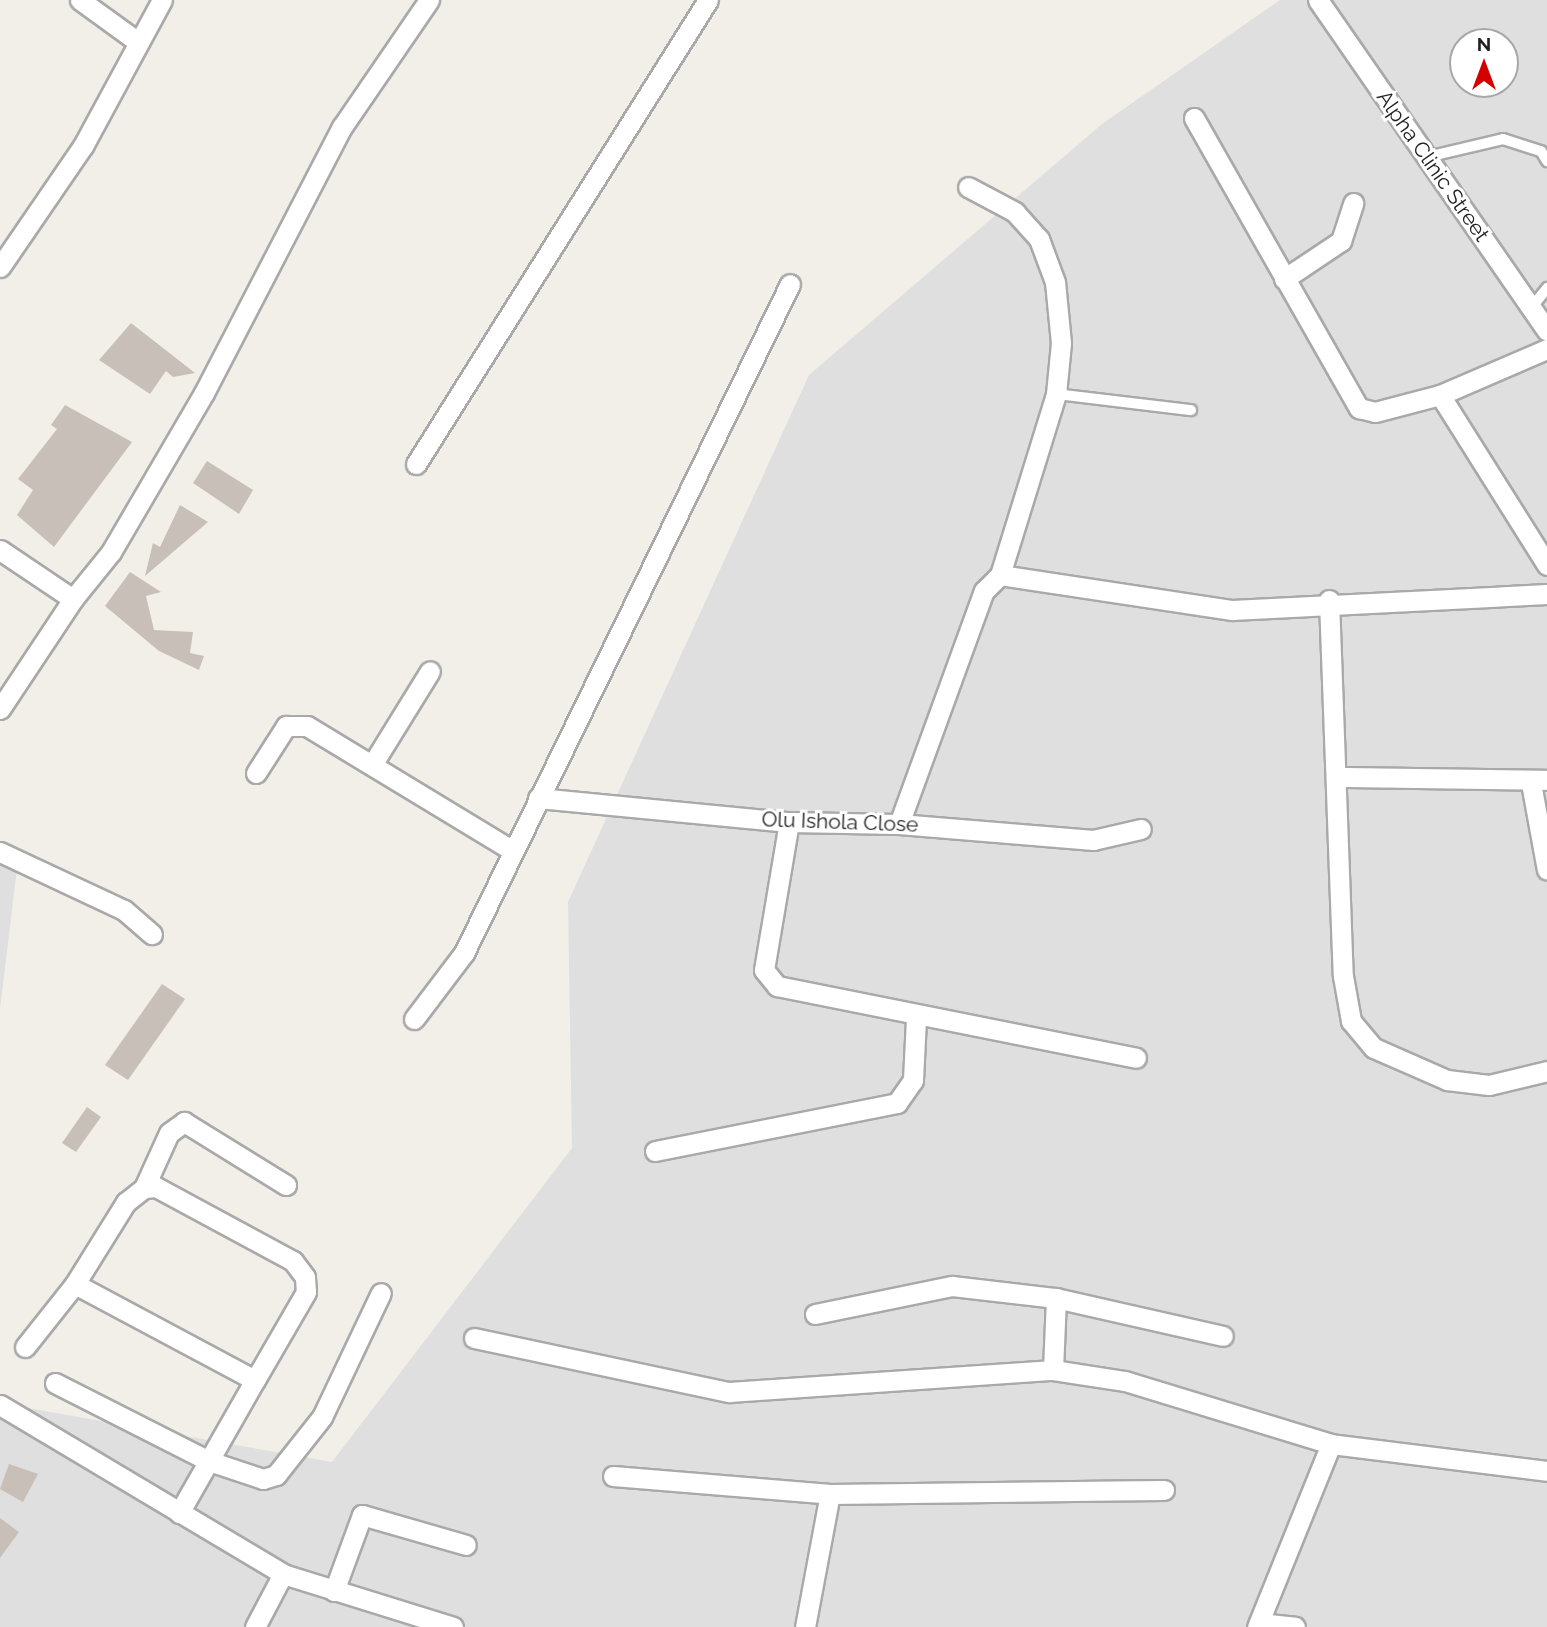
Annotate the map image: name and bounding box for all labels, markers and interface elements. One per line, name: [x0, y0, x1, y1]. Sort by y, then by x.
north arrow: [1449, 28, 1519, 98]
text: N: [1477, 33, 1491, 55]
street label: Alpha Clinic Street: [1371, 86, 1495, 246]
street label: Olu Ishola Close: [761, 807, 919, 837]

